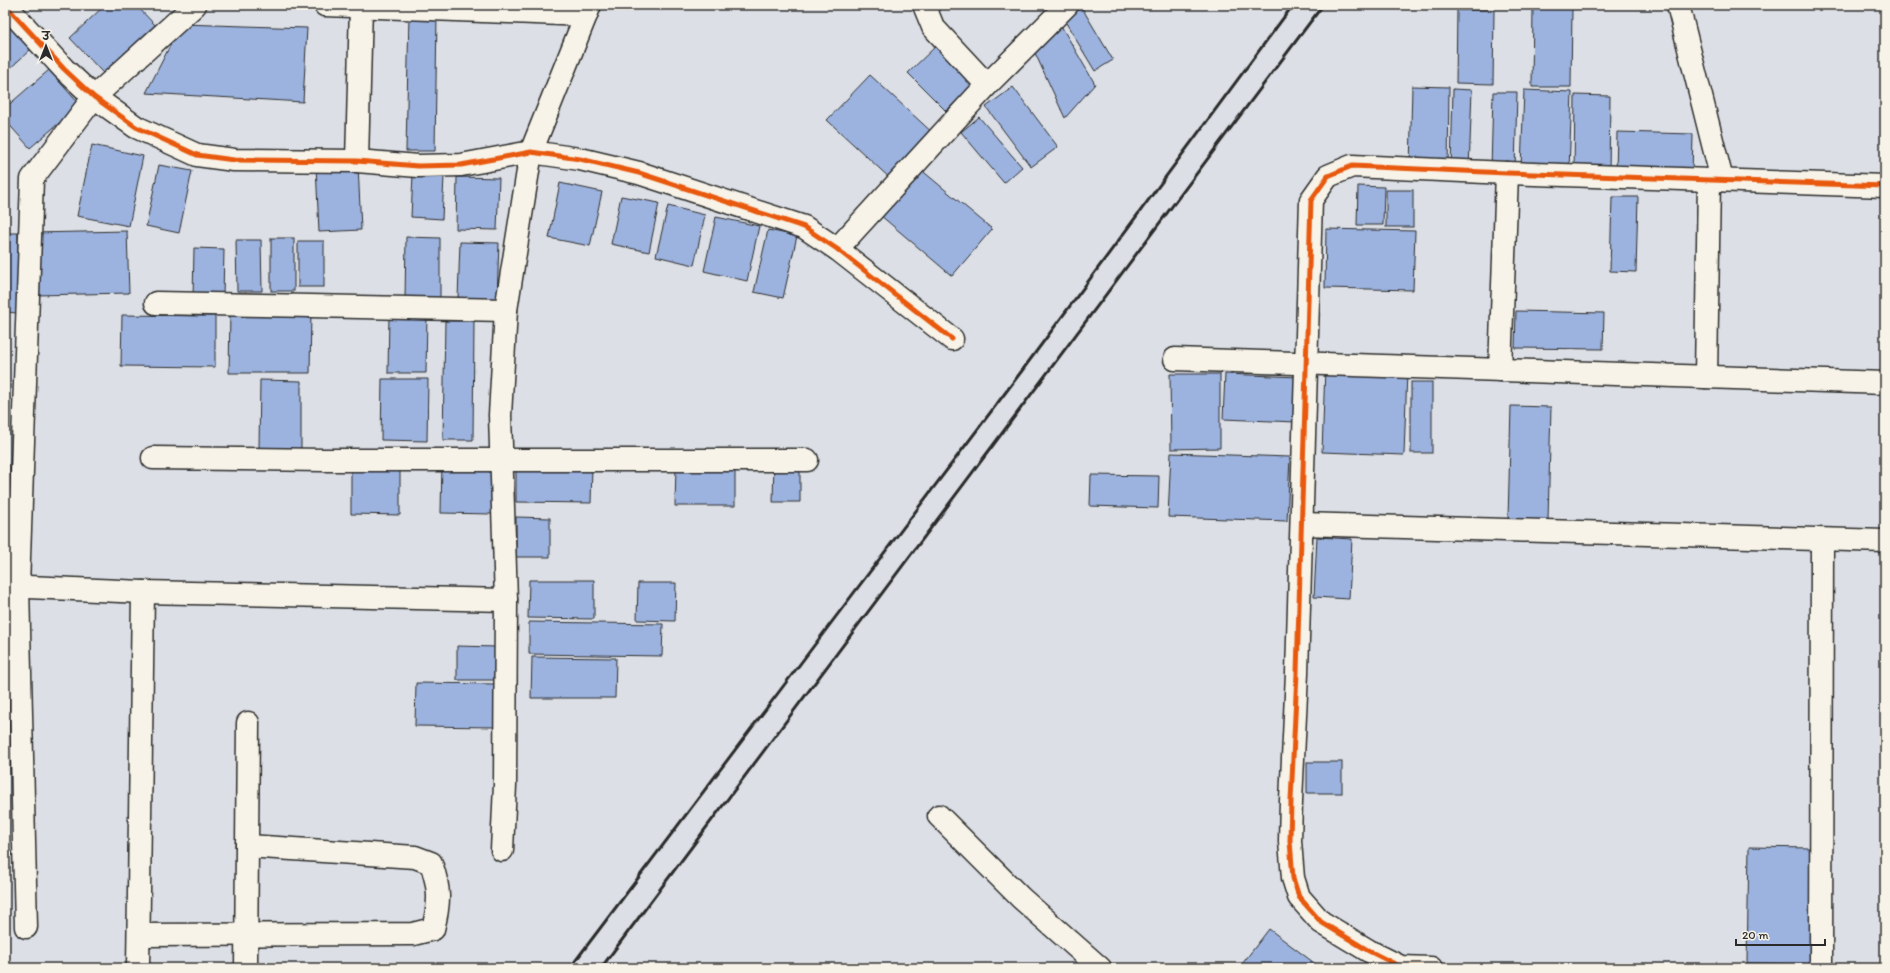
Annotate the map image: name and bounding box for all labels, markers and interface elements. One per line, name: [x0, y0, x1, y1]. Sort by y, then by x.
north arrow: [26, 26, 66, 66]
text: उ: [41, 30, 51, 43]
scale bar: [1736, 921, 1825, 947]
text: 20 m: [1742, 928, 1769, 942]

